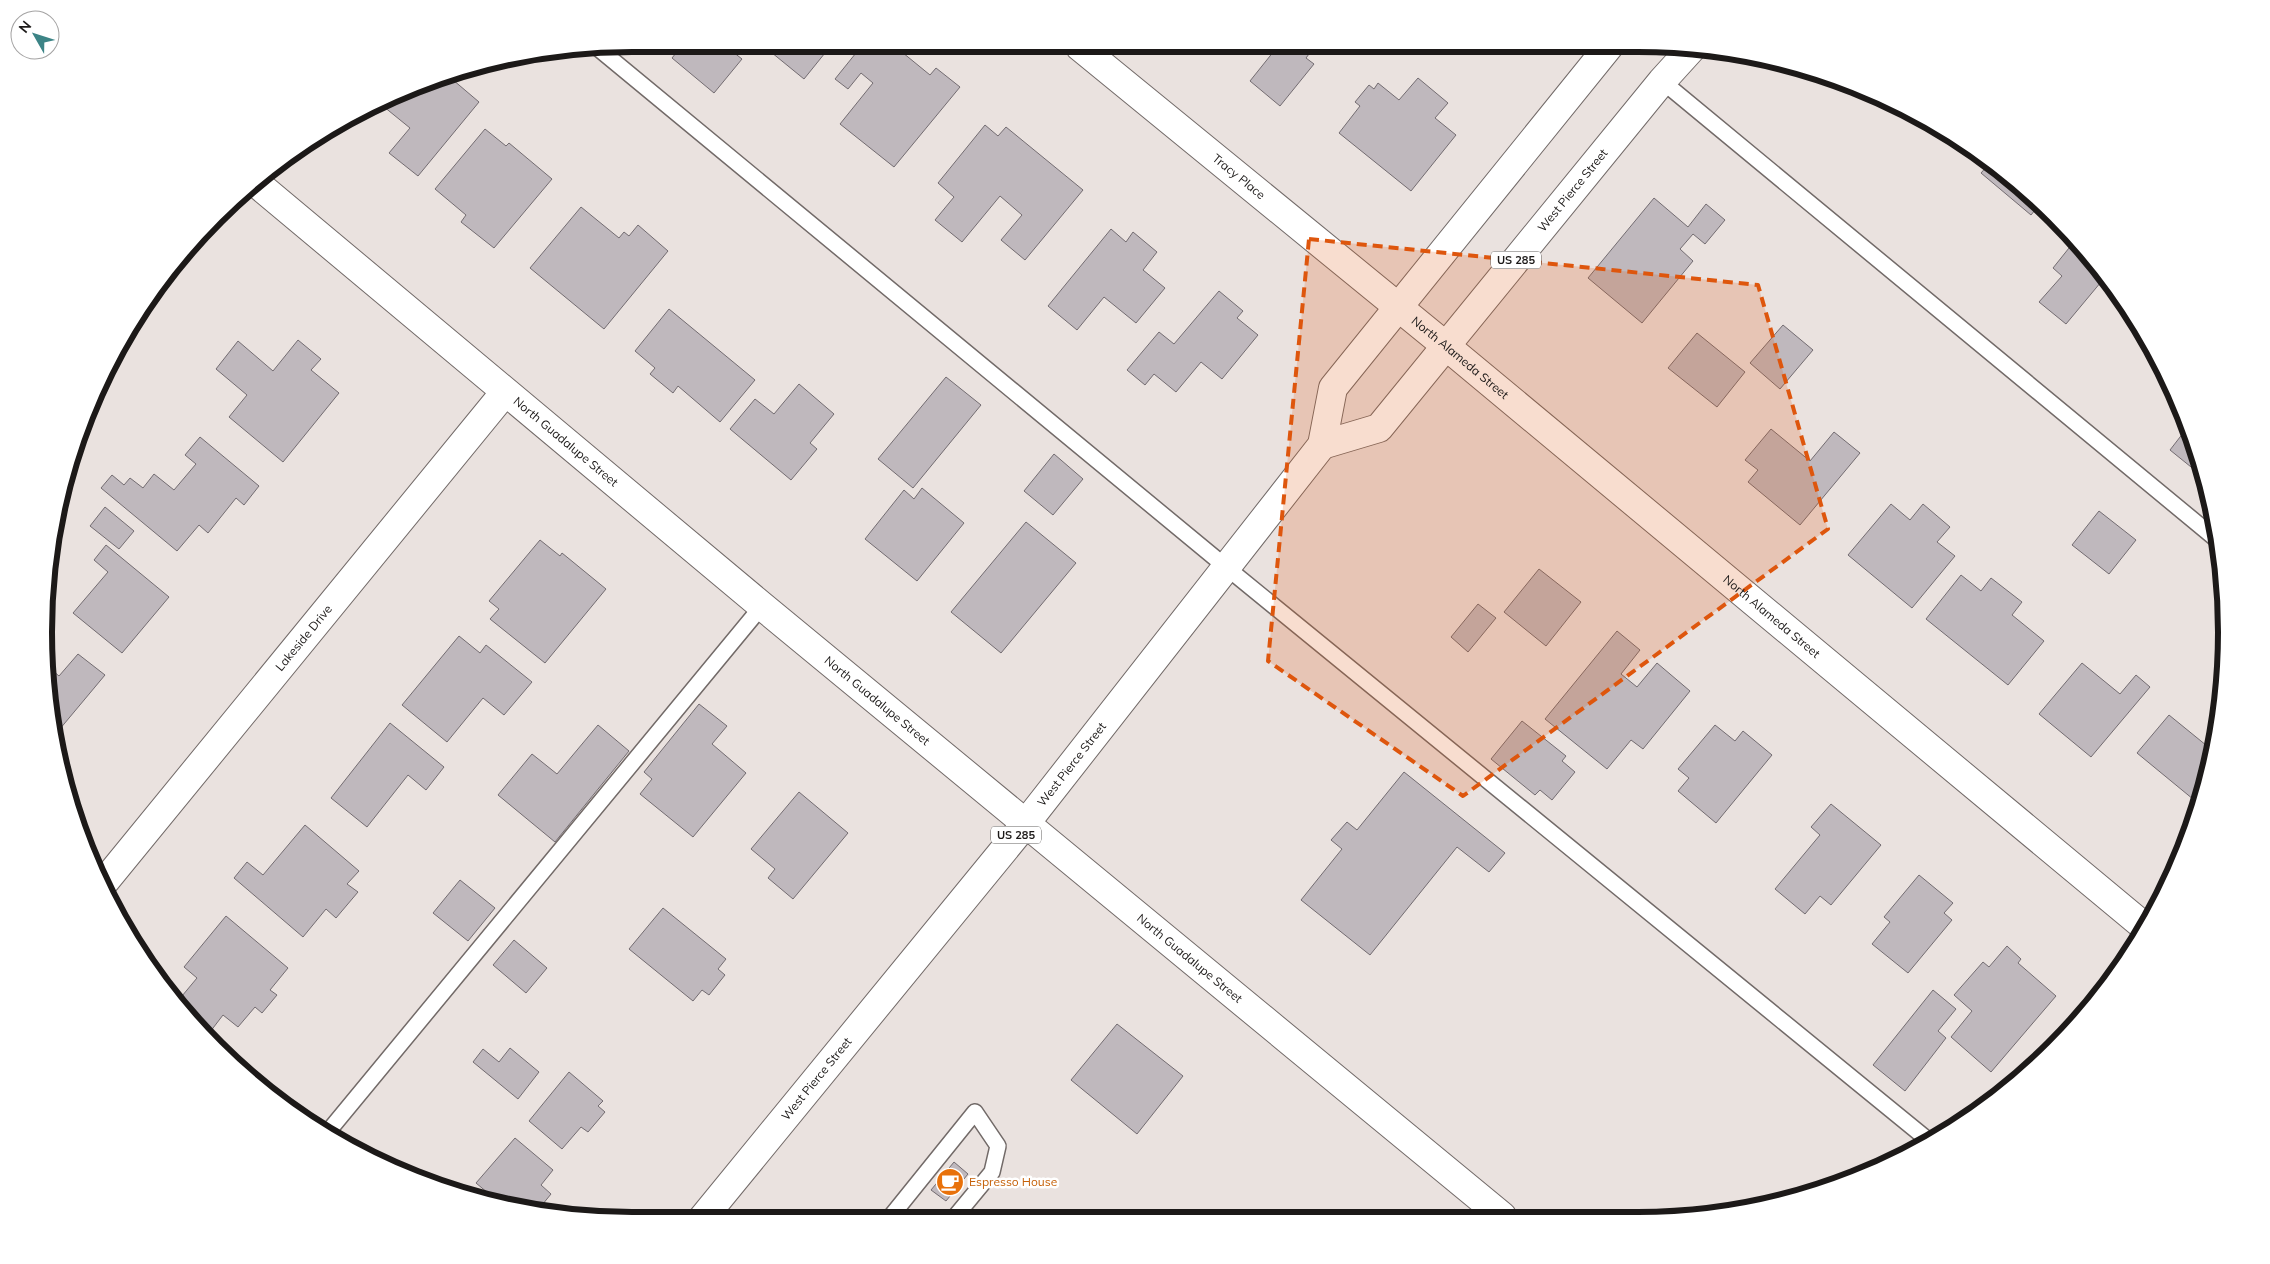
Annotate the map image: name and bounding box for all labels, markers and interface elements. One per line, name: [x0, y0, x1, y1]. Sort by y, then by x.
north arrow: [10, 10, 60, 60]
text: N: [15, 17, 35, 37]
street label: West Pierce Street: [1534, 146, 1611, 235]
street label: Tracy Place: [1210, 150, 1268, 202]
road number: US 285: [1491, 252, 1541, 268]
street label: North Alameda Street: [1409, 313, 1512, 402]
street label: North Guadalupe Street: [511, 393, 621, 490]
street label: North Alameda Street: [1720, 572, 1823, 661]
street label: Lakeside Drive: [272, 602, 335, 674]
street label: North Guadalupe Street: [822, 653, 933, 748]
street label: West Pierce Street: [1034, 719, 1109, 809]
road number: US 285: [991, 826, 1041, 844]
street label: North Guadalupe Street: [1134, 910, 1246, 1006]
street label: West Pierce Street: [778, 1034, 855, 1123]
cafe icon: Espresso House: [935, 1167, 965, 1197]
place label: Espresso House: [969, 1174, 1057, 1189]

